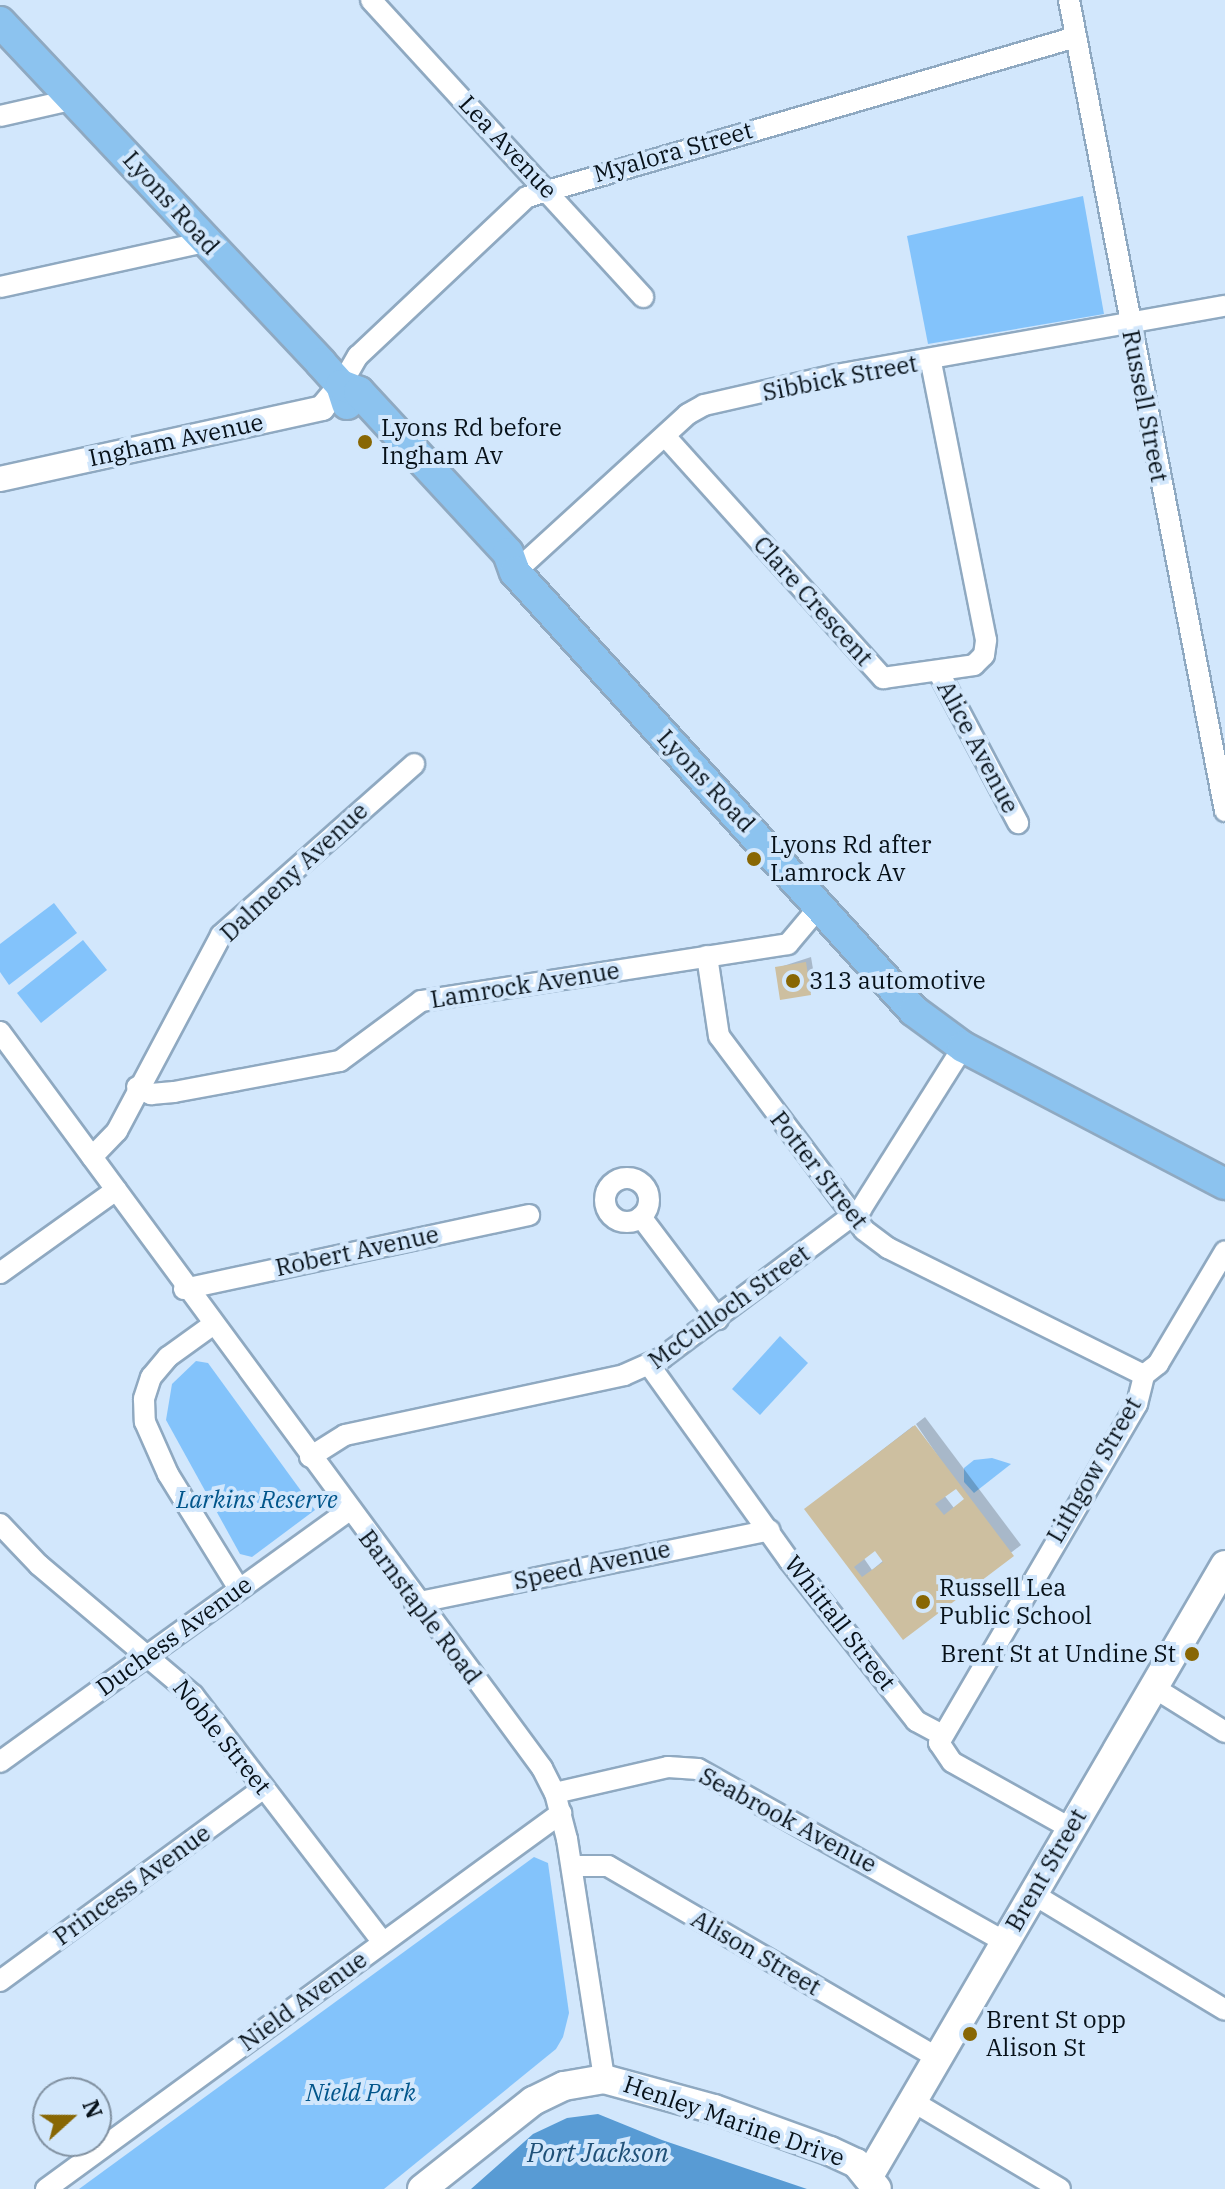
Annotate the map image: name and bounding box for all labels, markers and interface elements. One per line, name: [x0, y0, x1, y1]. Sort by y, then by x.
street label: Lea Avenue: [453, 89, 563, 205]
street label: Myalora Street: [590, 116, 756, 188]
street label: Lyons Road: [117, 145, 225, 261]
street label: Russell Street: [1116, 327, 1174, 485]
street label: Sibbick Street: [760, 349, 920, 407]
street label: Ingham Avenue: [86, 407, 266, 473]
place label: Lyons Rd before Ingham Av: [381, 414, 562, 470]
marker: Lyons Rd before Ingham Av: [356, 433, 374, 451]
street label: Clare Crescent: [747, 530, 879, 672]
street label: Alice Avenue: [931, 676, 1025, 818]
street label: Lyons Road: [651, 724, 761, 838]
street label: Dalmeny Avenue: [214, 796, 374, 948]
place label: Lyons Rd after Lamrock Av: [770, 831, 931, 887]
marker: Lyons Rd after Lamrock Av: [745, 850, 763, 868]
street label: Lamrock Avenue: [428, 956, 622, 1014]
place label: 313 automotive: [809, 967, 985, 995]
marker: 313 automotive: [784, 972, 802, 990]
street label: Potter Street: [764, 1105, 874, 1235]
street label: Robert Avenue: [273, 1220, 441, 1282]
street label: McCulloch Street: [643, 1239, 815, 1375]
street label: Lithgow Street: [1041, 1392, 1147, 1548]
park label: Larkins Reserve: [176, 1486, 338, 1514]
street label: Barnstaple Road: [353, 1524, 487, 1690]
street label: Speed Avenue: [511, 1534, 673, 1596]
street label: Whittall Street: [778, 1550, 902, 1696]
street label: Duchess Avenue: [91, 1570, 257, 1702]
place label: Russell Lea Public School: [939, 1574, 1092, 1630]
marker: Russell Lea Public School: [914, 1593, 932, 1611]
place label: Brent St at Undine St: [941, 1640, 1176, 1668]
marker: Brent St at Undine St: [1183, 1645, 1201, 1663]
street label: Noble Street: [167, 1674, 277, 1800]
street label: Seabrook Avenue: [695, 1761, 881, 1879]
street label: Brent Street: [999, 1804, 1093, 1936]
street label: Princess Avenue: [48, 1819, 216, 1951]
street label: Alison Street: [686, 1904, 826, 2002]
street label: Nield Avenue: [234, 1945, 372, 2057]
place label: Brent St opp Alison St: [986, 2006, 1126, 2062]
marker: Brent St opp Alison St: [961, 2025, 979, 2043]
street label: Henley Marine Drive: [620, 2070, 848, 2172]
north arrow: [32, 2077, 112, 2157]
park label: Nield Park: [306, 2079, 416, 2107]
text: N: [76, 2096, 110, 2122]
water label: Port Jackson: [527, 2137, 669, 2169]

